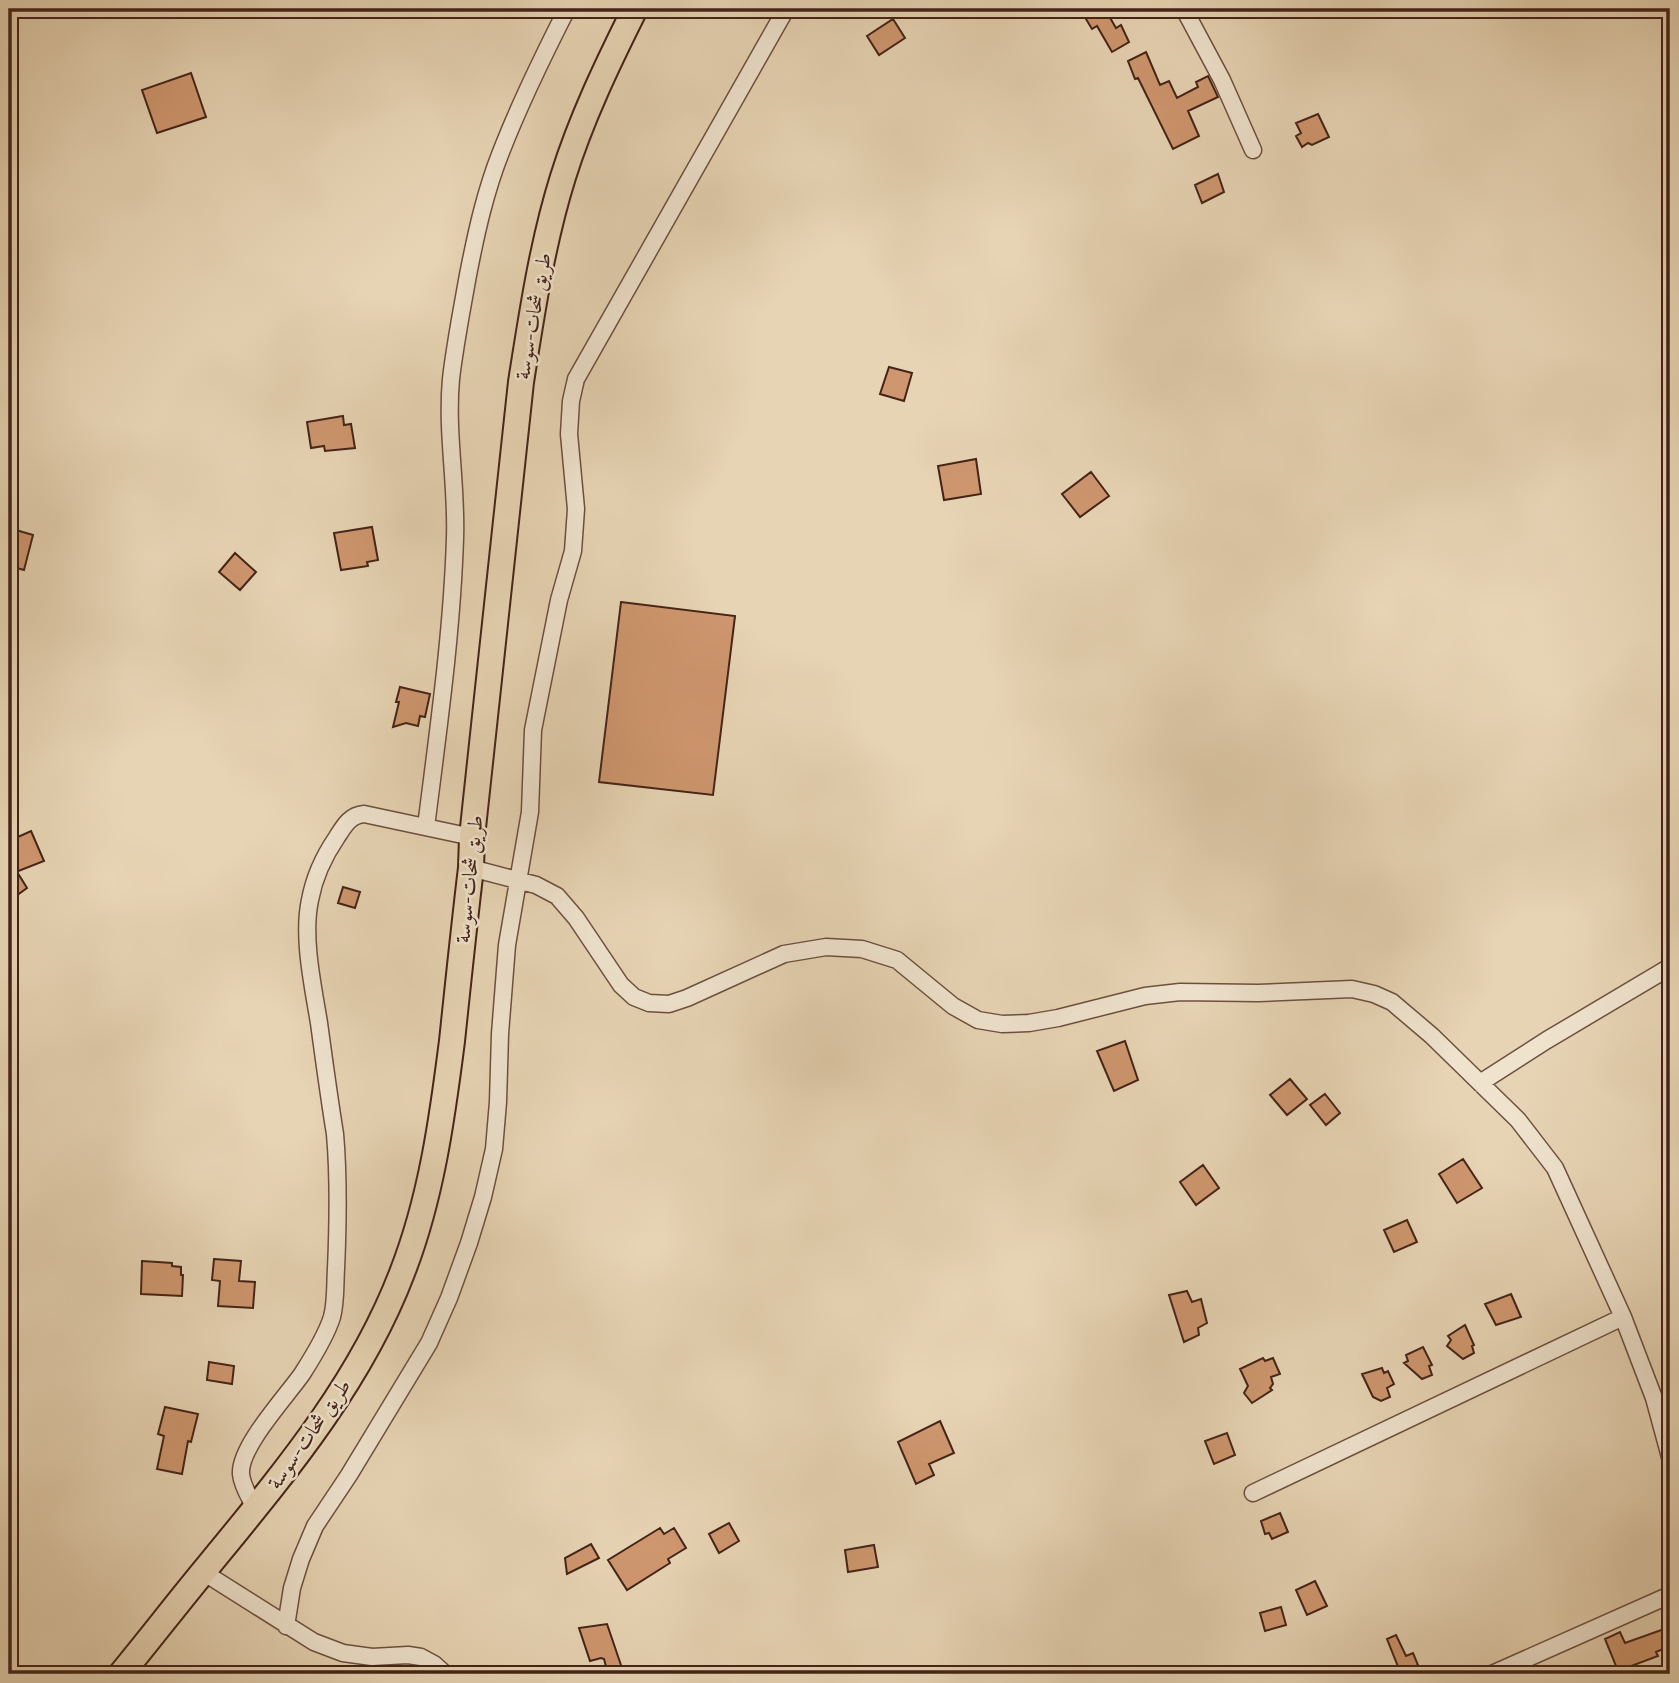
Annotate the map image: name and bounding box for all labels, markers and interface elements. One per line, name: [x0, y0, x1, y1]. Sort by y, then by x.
street label: طريق شحات-سوسة: [508, 250, 558, 382]
street label: طريق شحات-سوسة: [448, 814, 490, 944]
street label: طريق شحات-سوسة: [261, 1373, 357, 1495]

